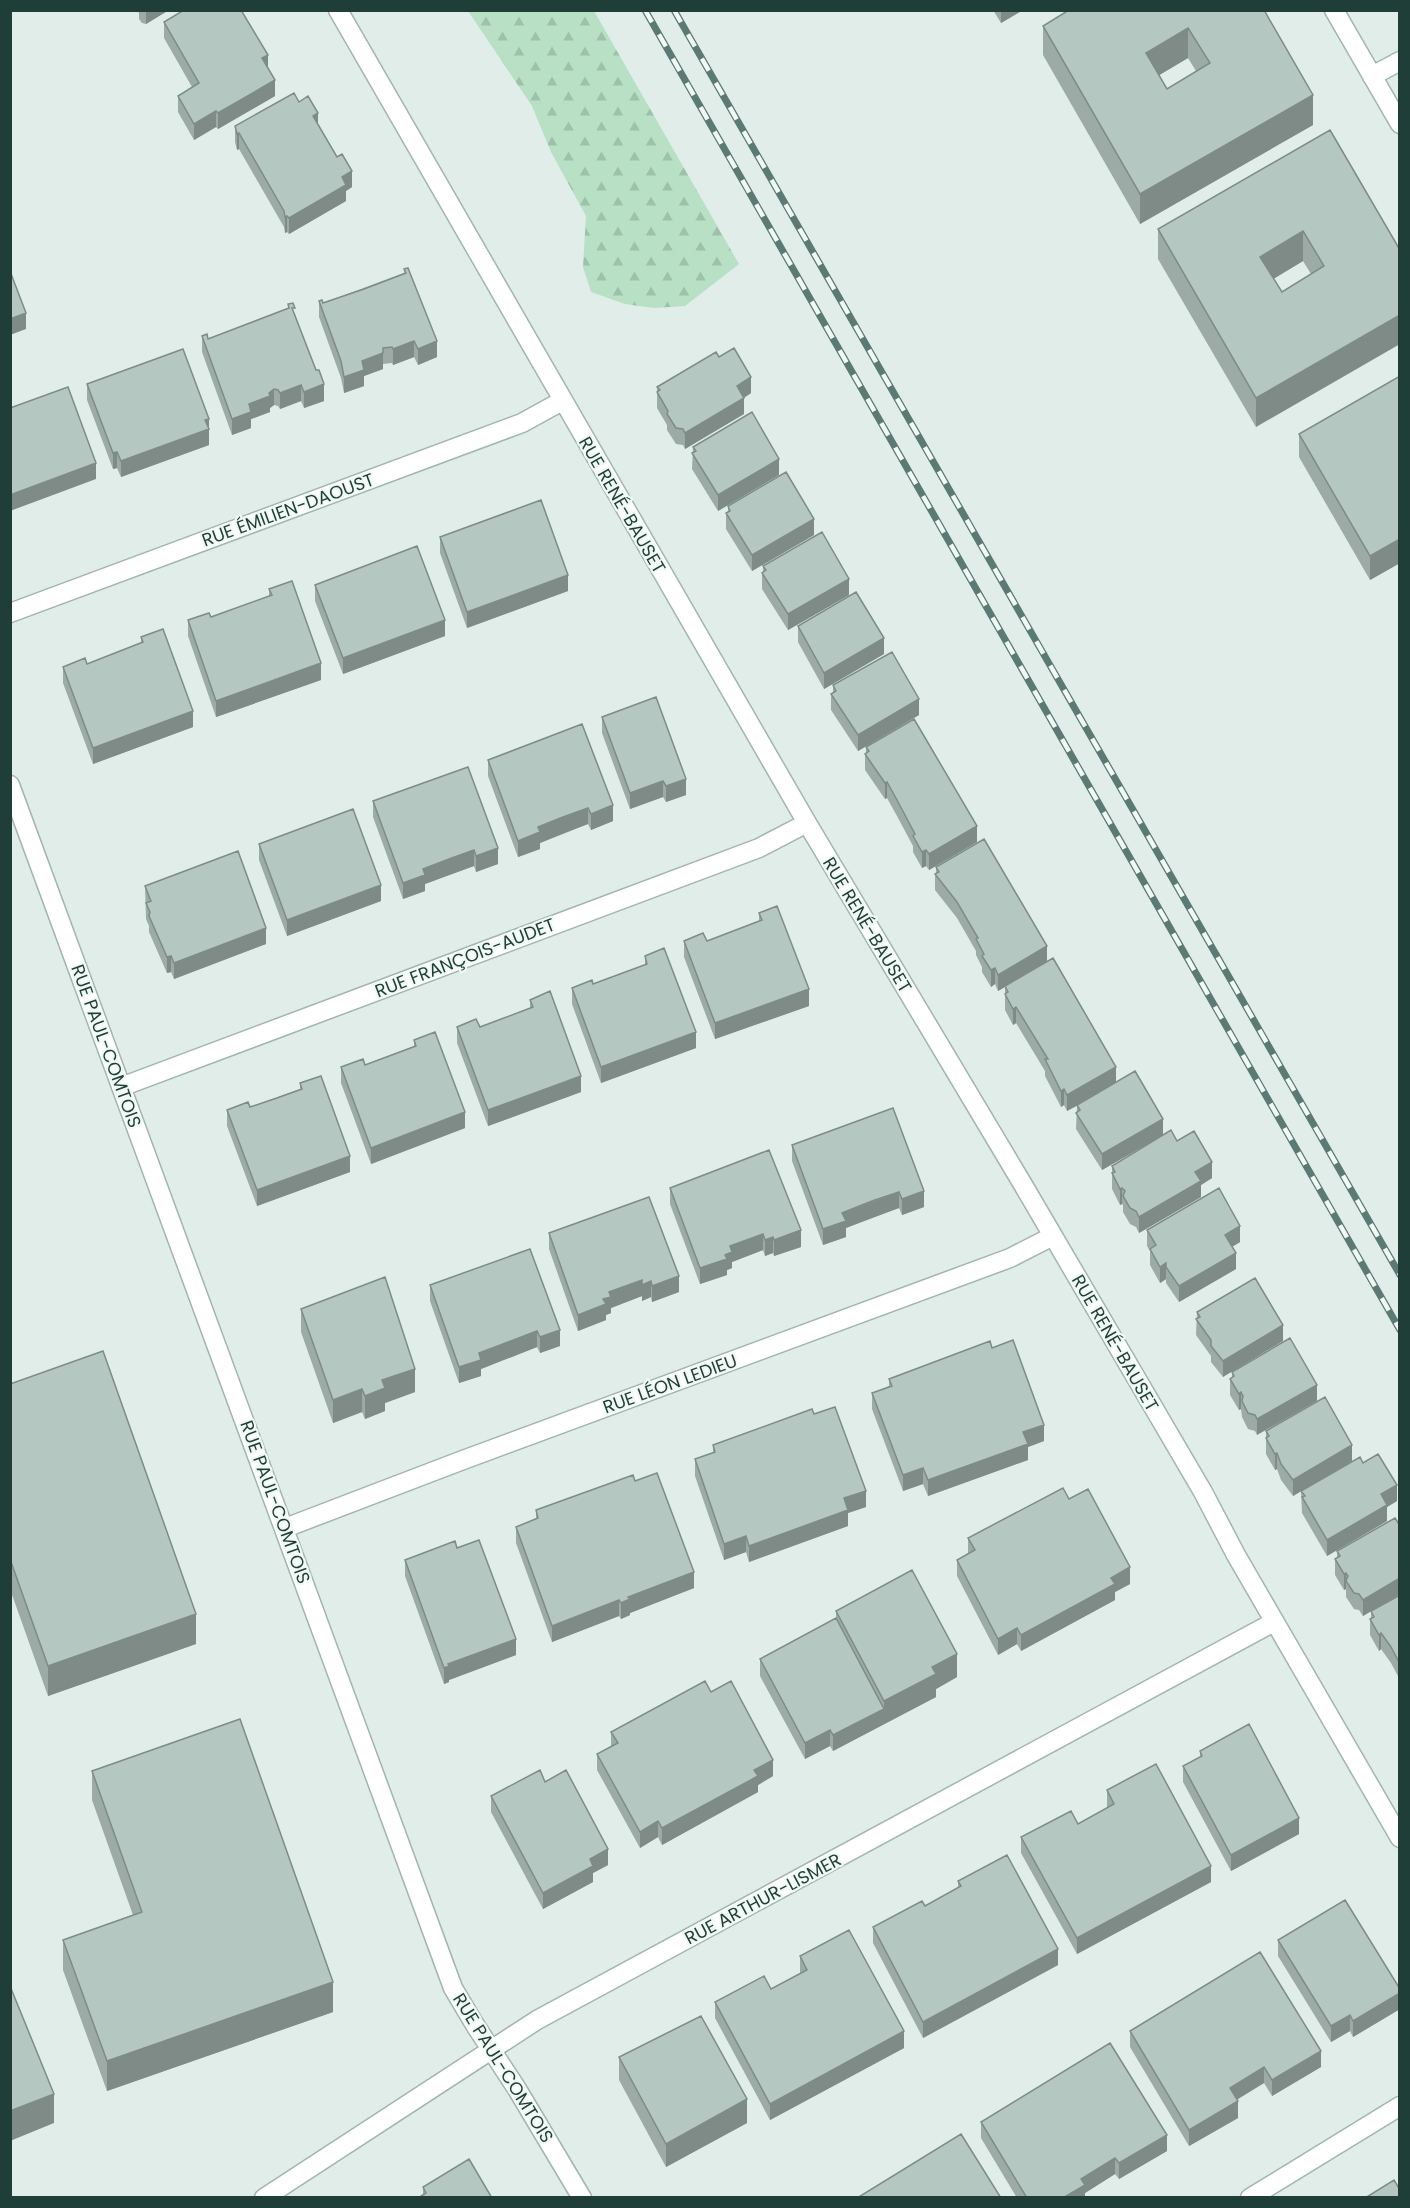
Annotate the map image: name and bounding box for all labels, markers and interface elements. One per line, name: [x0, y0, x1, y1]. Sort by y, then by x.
street label: RUE RENÉ-BAUSET: [573, 432, 672, 578]
street label: RUE ÉMILIEN-DAOUST: [198, 467, 378, 552]
street label: RUE RENÉ-BAUSET: [817, 852, 918, 997]
street label: RUE FRANÇOIS-AUDET: [371, 912, 559, 1003]
street label: RUE PAUL-COMTOIS: [65, 961, 148, 1131]
street label: RUE RENÉ-BAUSET: [1066, 1270, 1165, 1416]
street label: RUE LÉON LEDIEU: [599, 1348, 740, 1419]
street label: RUE PAUL-COMTOIS: [234, 1417, 317, 1587]
street label: RUE ARTHUR-LISMER: [680, 1847, 845, 1950]
street label: RUE PAUL-COMTOIS: [447, 1988, 560, 2147]

